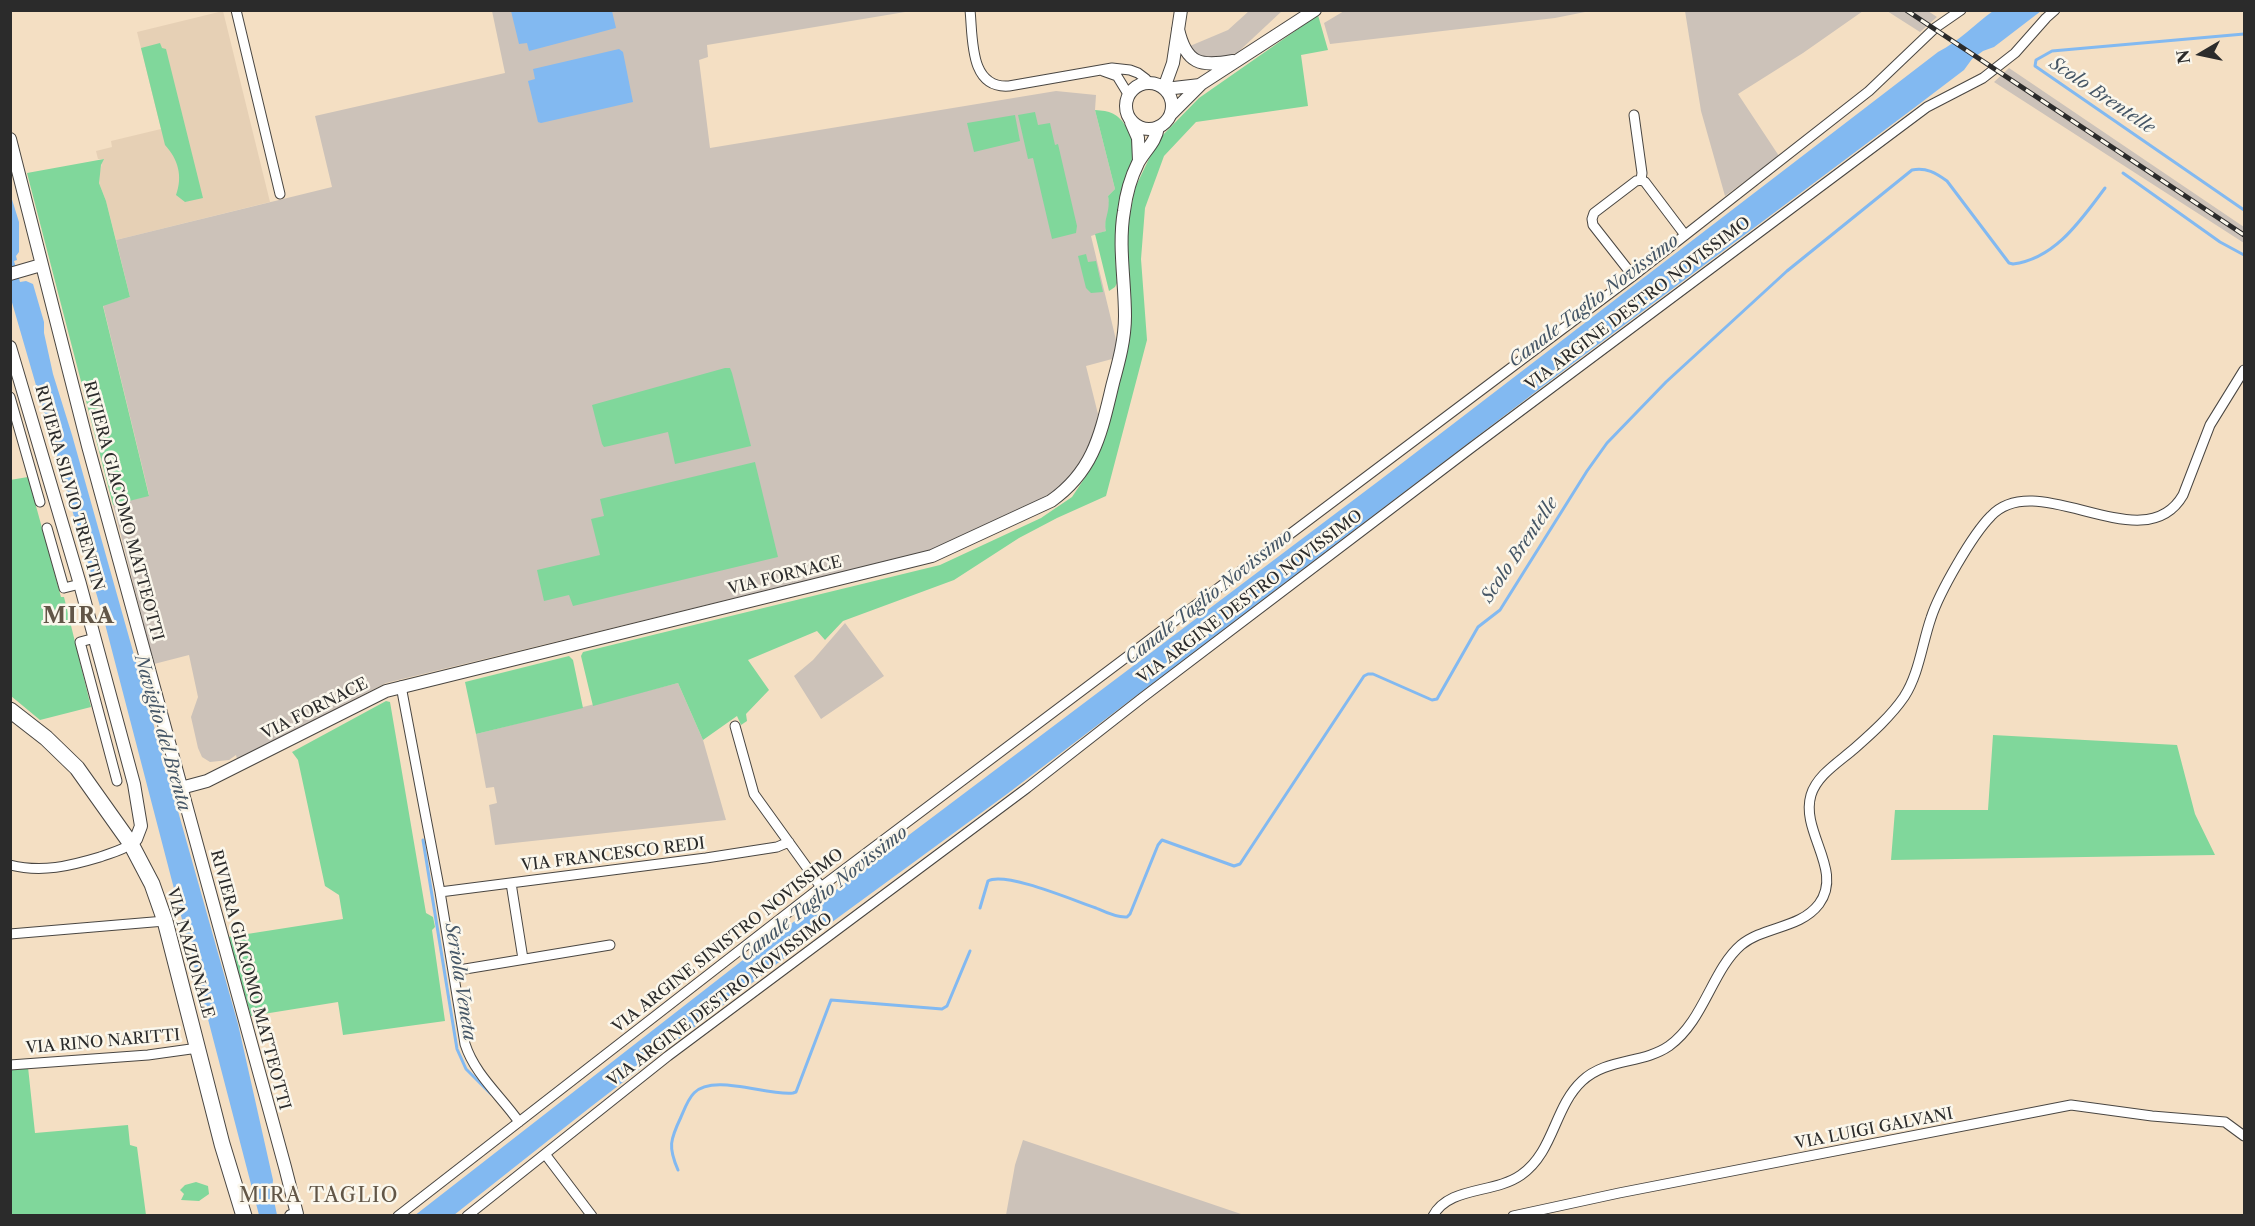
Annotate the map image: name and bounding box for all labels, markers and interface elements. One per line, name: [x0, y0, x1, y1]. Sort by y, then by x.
north arrow: [2171, 24, 2231, 84]
text: N: [2172, 48, 2194, 65]
water label: Scolo Brentelle: [2045, 53, 2159, 139]
street label: VIA ARGINE DESTRO NOVISSIMO: [1522, 213, 1754, 395]
water label: Canale Taglio Novissimo: [1505, 230, 1683, 372]
street label: RIVIERA GIACOMO MATTEOTTI: [79, 379, 167, 643]
street label: RIVIERA SILVIO TRENTIN: [30, 383, 108, 593]
water label: Scolo Brentelle: [1477, 493, 1563, 607]
street label: VIA ARGINE DESTRO NOVISSIMO: [1134, 506, 1366, 688]
water label: Canale Taglio Novissimo: [1121, 525, 1297, 669]
street label: VIA FORNACE: [726, 553, 844, 599]
district label: MIRA: [43, 604, 115, 630]
water label: Naviglio del Brenta: [129, 652, 195, 814]
street label: VIA FORNACE: [259, 674, 371, 744]
water label: Canale Taglio Novissimo: [736, 822, 912, 966]
street label: VIA FRANCESCO REDI: [520, 834, 706, 876]
street label: VIA ARGINE SINISTRO NOVISSIMO: [609, 845, 847, 1037]
street label: RIVIERA GIACOMO MATTEOTTI: [206, 848, 294, 1112]
street label: VIA NAZIONALE: [162, 885, 218, 1021]
street label: VIA ARGINE DESTRO NOVISSIMO: [604, 909, 836, 1091]
water label: Seriola Veneta: [440, 922, 480, 1042]
street label: VIA RINO NARITTI: [25, 1026, 181, 1058]
street label: VIA LUIGI GALVANI: [1793, 1104, 1955, 1154]
district label: MIRA TAGLIO: [239, 1184, 399, 1208]

